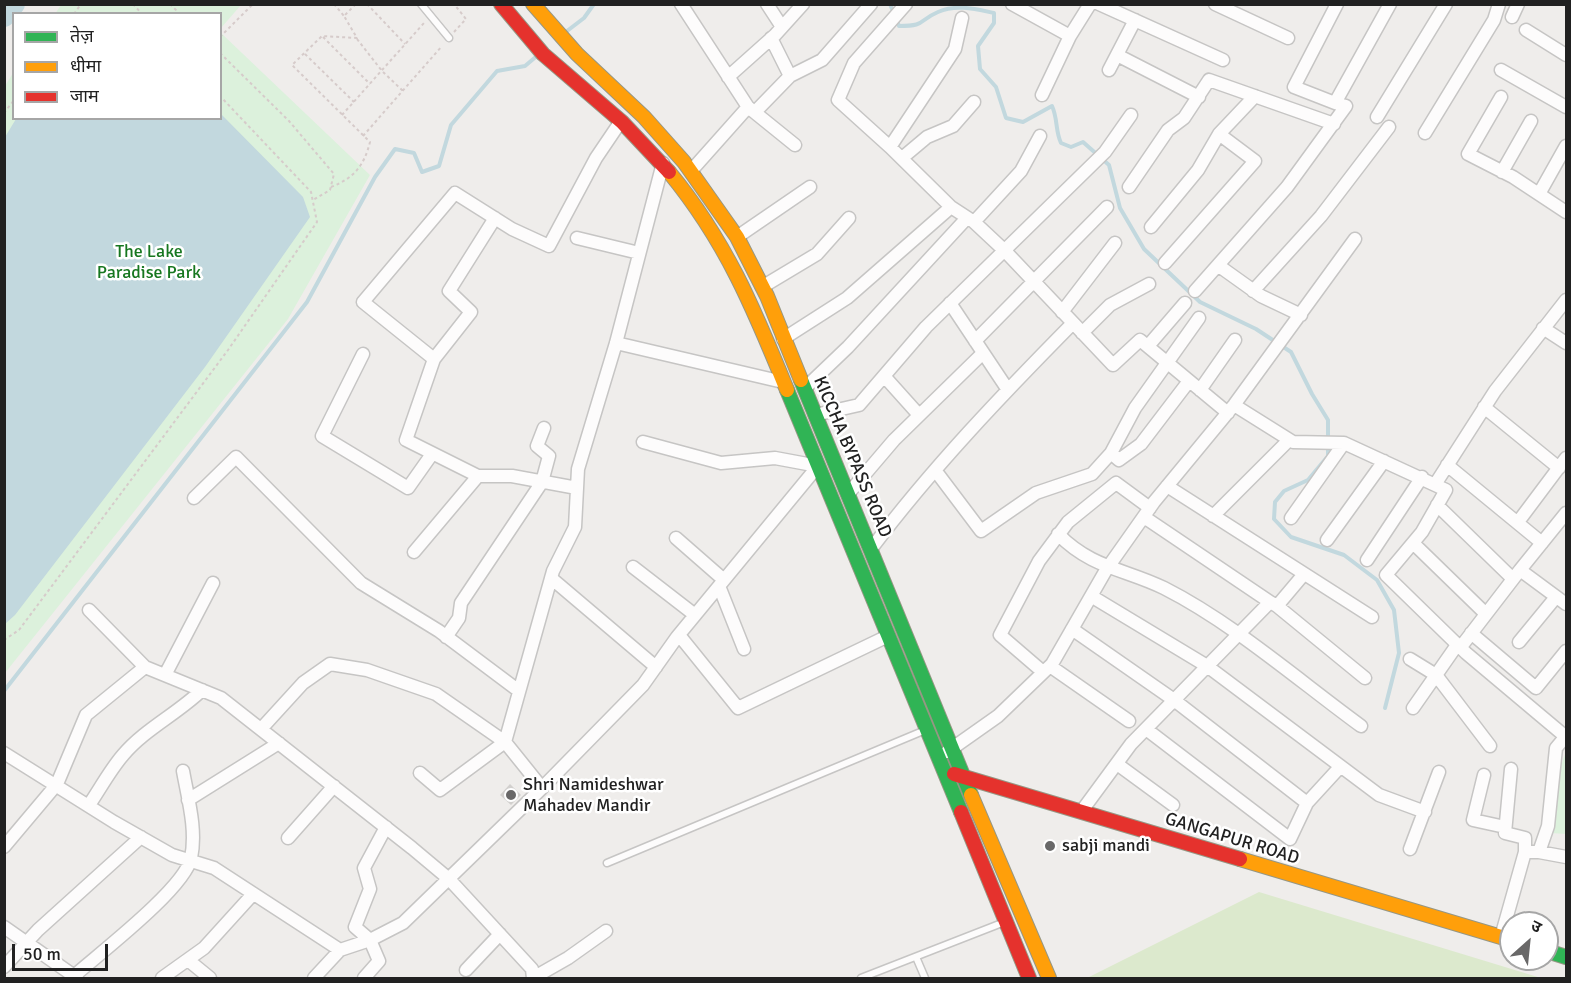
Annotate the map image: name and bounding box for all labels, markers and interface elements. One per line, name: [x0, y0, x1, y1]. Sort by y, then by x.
legend: [12, 12, 222, 120]
text: तेज़: [70, 25, 94, 47]
text: धीमा: [70, 55, 101, 77]
text: जाम: [70, 85, 99, 107]
park label: The Lake Paradise Park: [97, 241, 201, 284]
street label: KICCHA BYPASS ROAD: [808, 373, 896, 541]
place label: Shri Namideshwar Mahadev Mandir: [523, 774, 664, 816]
marker: Shri Namideshwar Mahadev Mandir: [504, 788, 518, 802]
street label: GANGAPUR ROAD: [1162, 808, 1302, 870]
place label: sabji mandi: [1062, 835, 1150, 857]
marker: sabji mandi: [1043, 839, 1057, 853]
north arrow: [1499, 911, 1559, 971]
text: उ: [1528, 916, 1545, 938]
scale bar: [15, 932, 111, 970]
text: 50 m: [23, 943, 61, 965]

